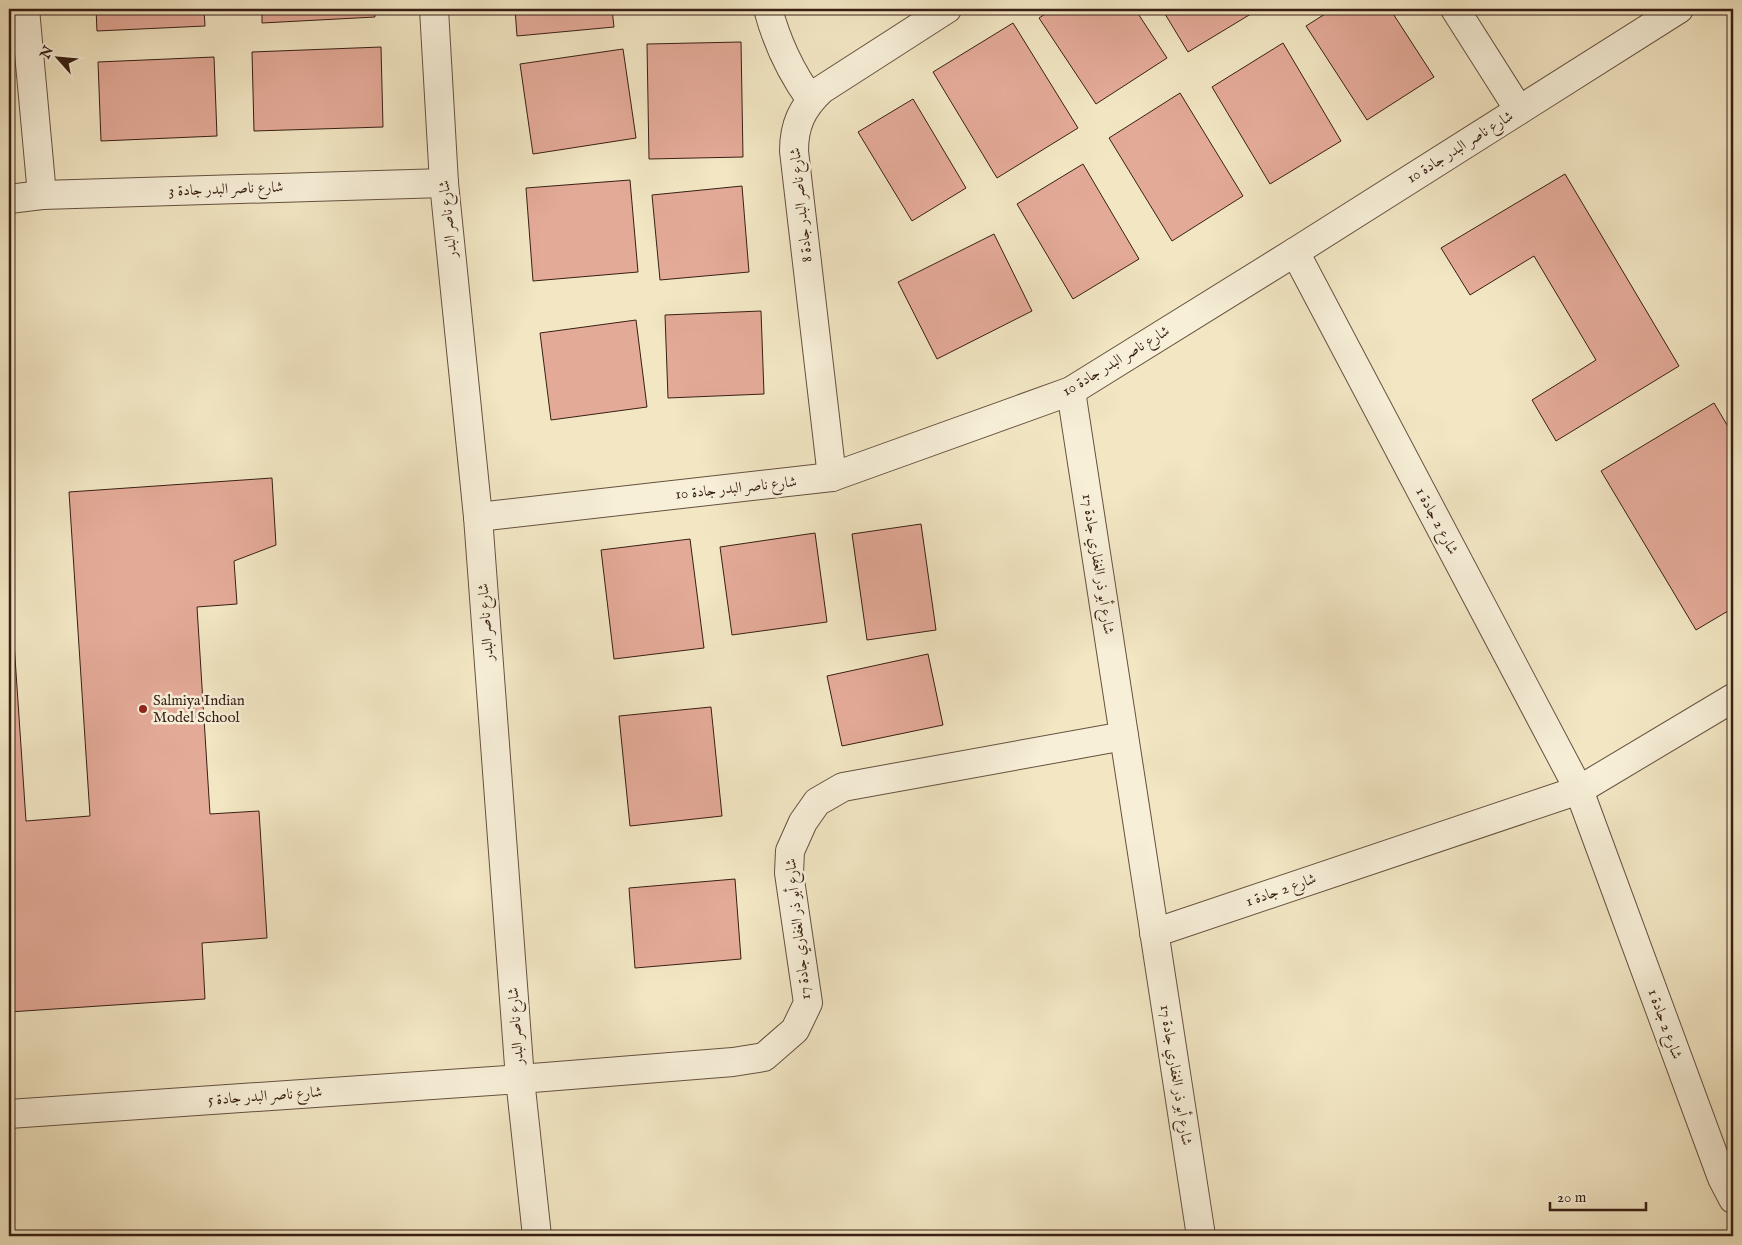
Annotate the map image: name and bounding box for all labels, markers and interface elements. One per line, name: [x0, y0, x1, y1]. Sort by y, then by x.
north arrow: [32, 32, 82, 82]
text: N: [36, 43, 58, 63]
street label: شارع ناصر البدر جادة 10: [1403, 107, 1518, 190]
street label: شارع ناصر البدر جادة 8: [786, 147, 819, 263]
street label: شارع ناصر البدر جادة 3: [168, 178, 284, 203]
street label: شارع ناصر البدر: [434, 179, 465, 261]
street label: شارع ناصر البدر جادة 10: [1059, 321, 1175, 403]
street label: شارع ناصر البدر جادة 10: [674, 472, 798, 507]
street label: شارع 2 جادة 1: [1409, 484, 1463, 559]
street label: شارع أبو ذر الغفاري جادة 17: [1075, 492, 1120, 636]
street label: شارع ناصر البدر: [474, 582, 501, 663]
place label: Salmiya Indian Model School: [153, 691, 245, 727]
marker: Salmiya Indian Model School: [137, 703, 149, 715]
street label: شارع أبو ذر الغفاري جادة 17: [779, 857, 818, 1001]
street label: شارع 2 جادة 1: [1243, 869, 1320, 914]
street label: شارع ناصر البدر: [504, 986, 531, 1067]
street label: شارع 2 جادة 1: [1641, 986, 1686, 1063]
street label: شارع أبو ذر الغفاري جادة 17: [1153, 1003, 1198, 1147]
street label: شارع ناصر البدر جادة 5: [207, 1083, 323, 1112]
scale bar: [1550, 1180, 1646, 1212]
text: 20 m: [1557, 1188, 1587, 1207]

